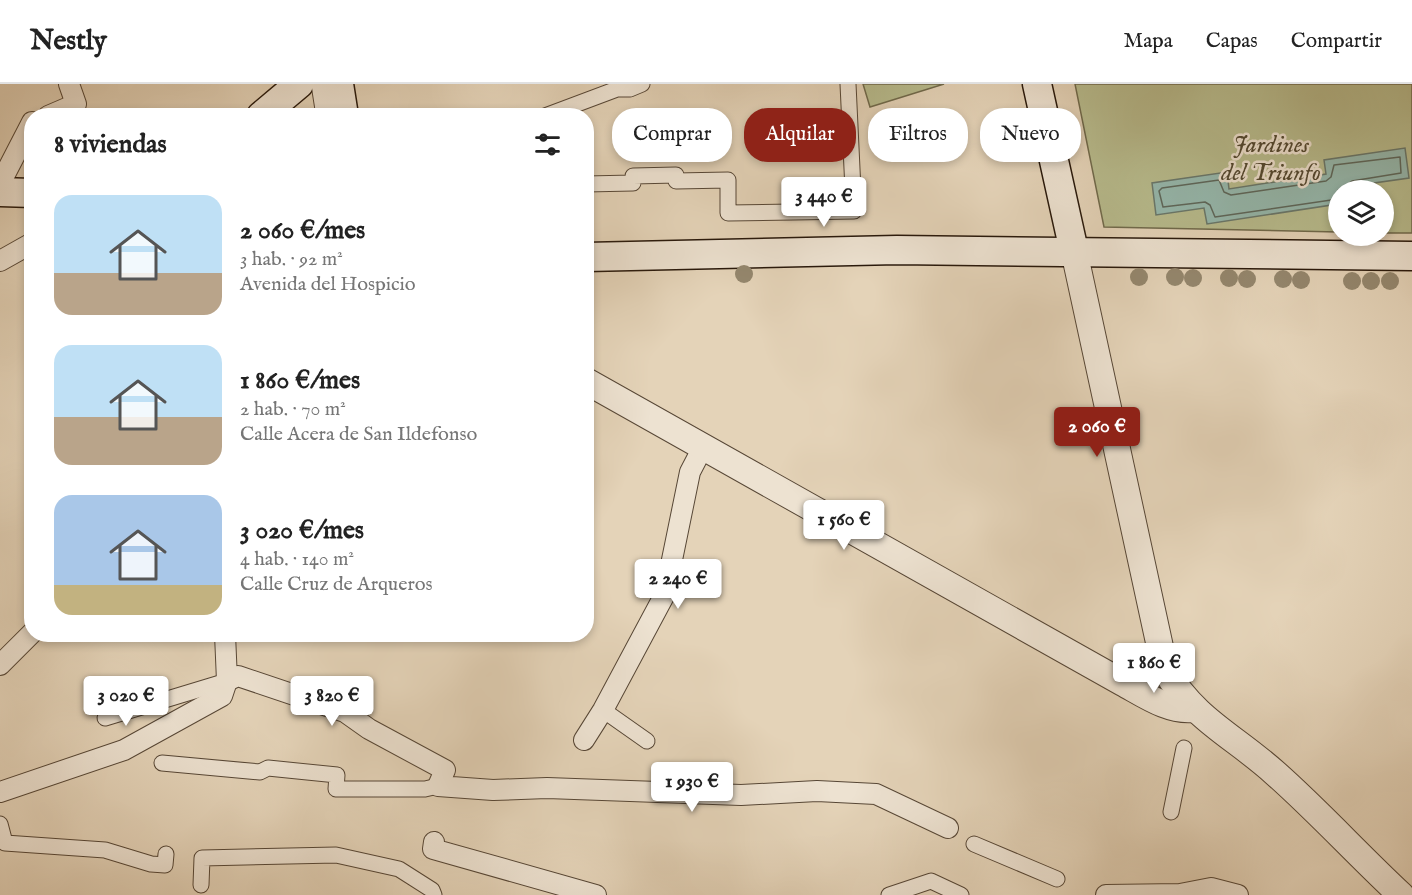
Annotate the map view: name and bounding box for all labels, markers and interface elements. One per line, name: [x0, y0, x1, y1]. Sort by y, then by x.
text: Nestly: [30, 24, 107, 59]
text: Mapa: [1124, 28, 1173, 55]
text: Capas: [1206, 28, 1258, 55]
text: Compartir: [1291, 28, 1382, 55]
chip: Comprar: [612, 108, 732, 162]
chip: Alquilar: [744, 108, 856, 162]
chip: Filtros: [868, 108, 968, 162]
chip: Nuevo: [980, 108, 1081, 162]
text: 8 viviendas: [54, 128, 167, 161]
icon: filters: [531, 128, 564, 161]
park label: Jardines del Triunfo: [1220, 130, 1321, 189]
pin: 3 440 €: [769, 177, 879, 228]
map controls: [1328, 180, 1394, 246]
button: layers: [1328, 180, 1394, 246]
text: 3 440 €: [795, 184, 853, 209]
text: 2 060 €/mes: [240, 214, 365, 247]
icon: home: [102, 219, 174, 291]
text: 3 hab. · 92 m²: [240, 247, 343, 272]
text: Avenida del Hospicio: [240, 272, 416, 297]
text: 1 860 €/mes: [240, 364, 360, 397]
icon: home: [102, 369, 174, 441]
text: 2 hab. · 70 m²: [240, 397, 346, 422]
pin: 2 060 €: [1042, 407, 1152, 458]
text: 2 060 €: [1068, 414, 1126, 439]
text: Calle Acera de San Ildefonso: [240, 422, 477, 447]
pin: 1 560 €: [789, 500, 899, 551]
text: 1 560 €: [817, 507, 871, 532]
text: 3 020 €/mes: [240, 514, 364, 547]
icon: home: [102, 519, 174, 591]
text: 4 hab. · 140 m²: [240, 547, 354, 572]
pin: 2 240 €: [623, 559, 733, 610]
text: 2 240 €: [649, 566, 707, 591]
text: Calle Cruz de Arqueros: [240, 572, 433, 597]
pin: 1 860 €: [1099, 643, 1209, 694]
text: 1 860 €: [1127, 650, 1181, 675]
pin: 3 020 €: [71, 676, 181, 727]
pin: 3 820 €: [277, 676, 387, 727]
text: 3 020 €: [98, 683, 154, 708]
text: 3 820 €: [305, 683, 359, 708]
pin: 1 930 €: [637, 762, 747, 813]
text: 1 930 €: [665, 769, 719, 794]

